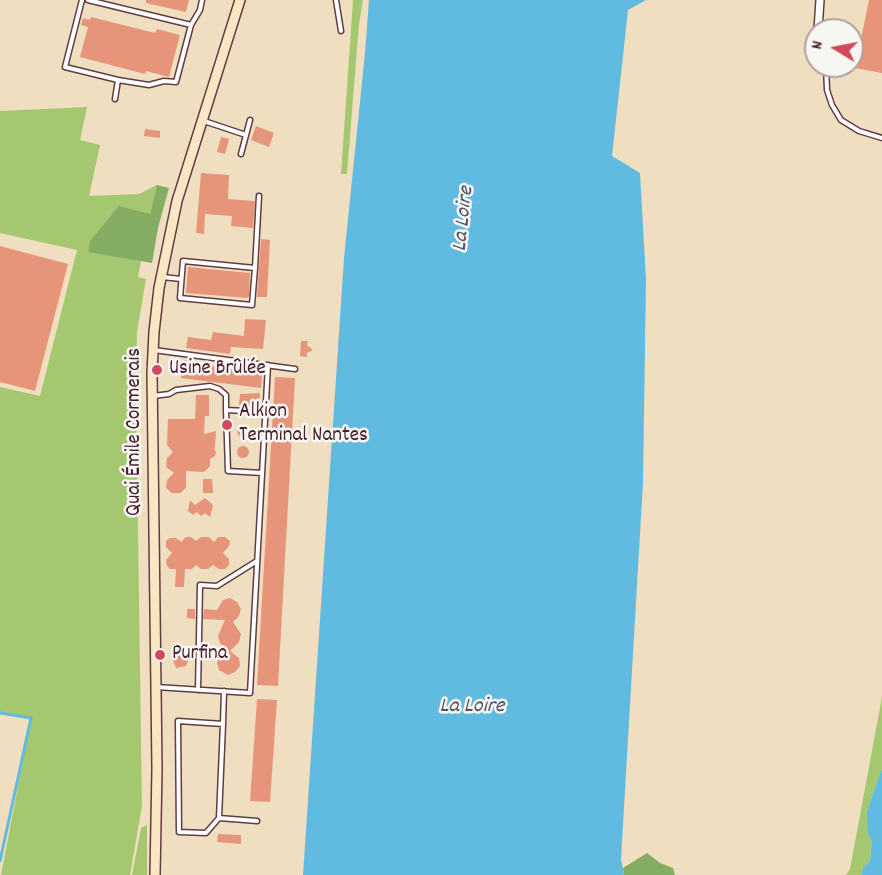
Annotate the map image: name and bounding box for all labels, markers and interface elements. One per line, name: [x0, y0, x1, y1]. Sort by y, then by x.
north arrow: [804, 18, 864, 78]
text: N: [806, 39, 830, 51]
water label: La Loire: [448, 185, 482, 253]
street label: Quai Émile Cormerais: [123, 348, 149, 516]
place label: Usine Brûlée: [169, 357, 266, 383]
marker: Usine Brûlée: [150, 363, 164, 377]
place label: Alkion Terminal Nantes: [239, 400, 368, 450]
marker: Alkion Terminal Nantes: [220, 418, 234, 432]
place label: Purfina: [172, 642, 228, 668]
marker: Purfina: [153, 648, 167, 662]
water label: La Loire: [439, 695, 505, 721]

